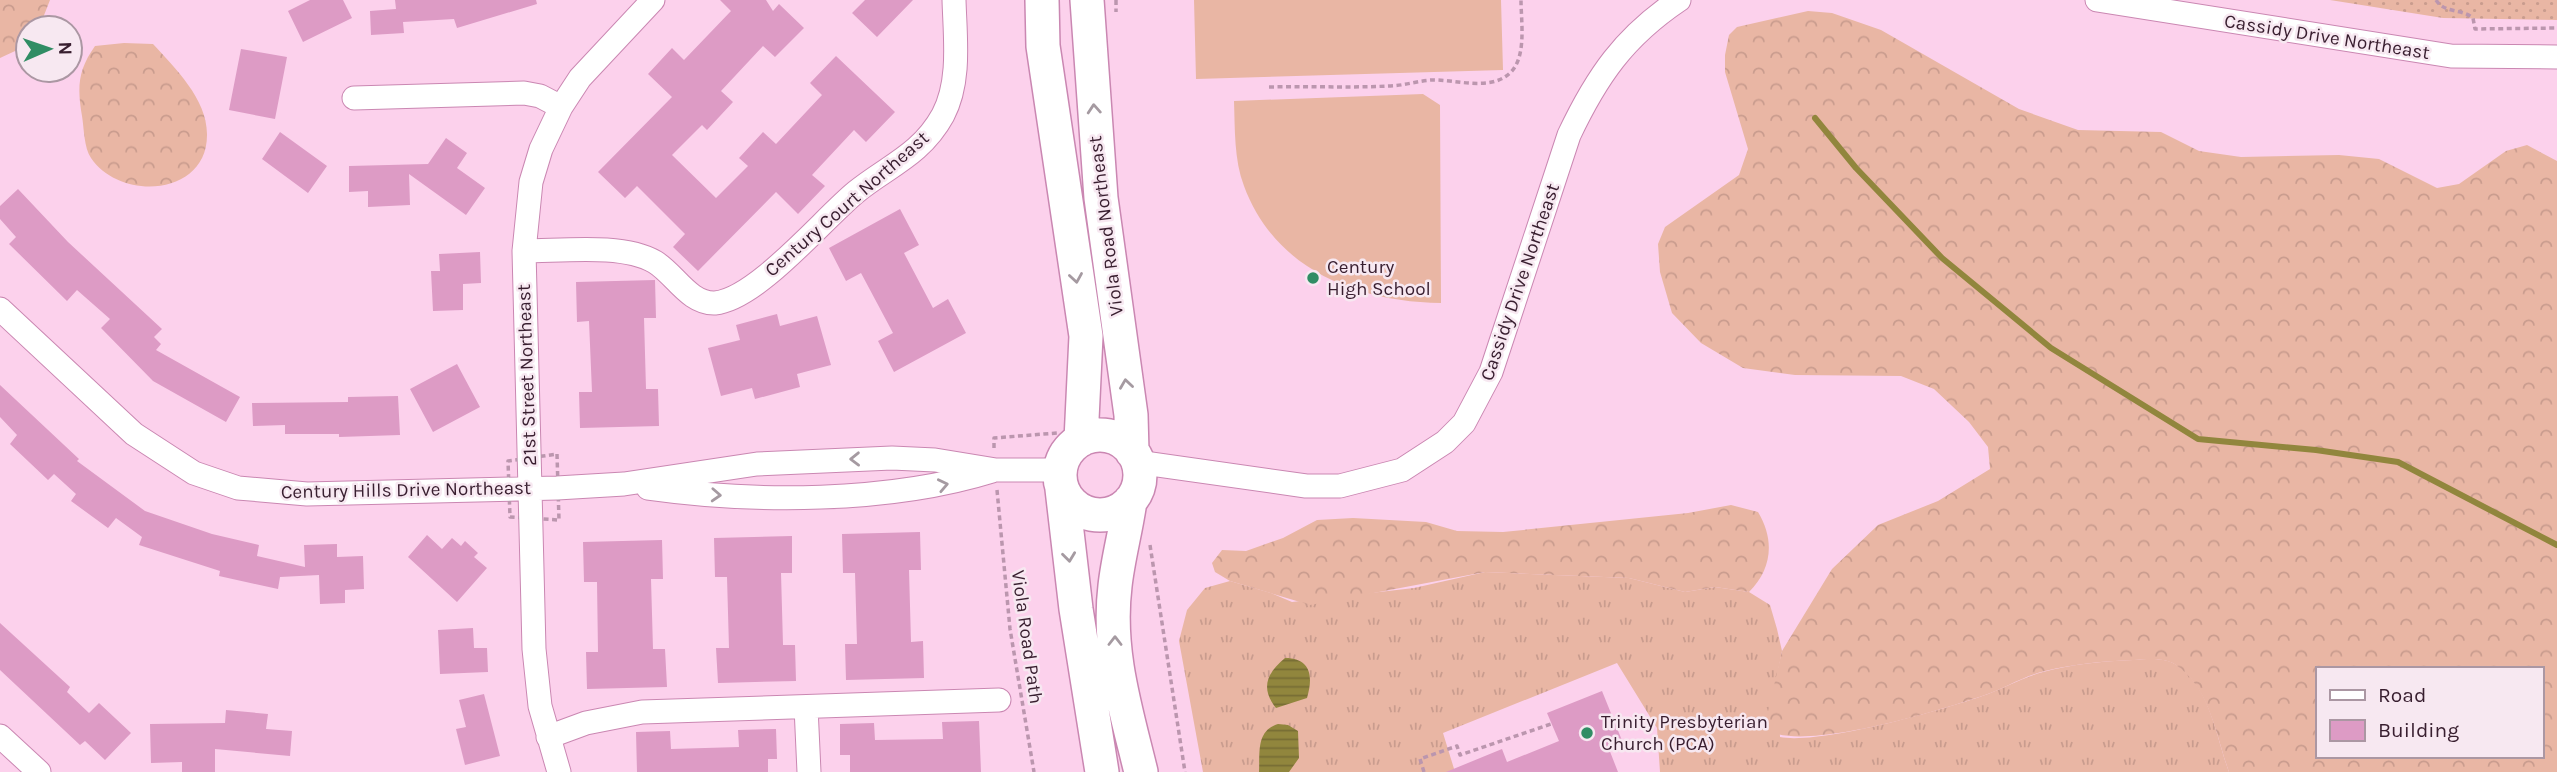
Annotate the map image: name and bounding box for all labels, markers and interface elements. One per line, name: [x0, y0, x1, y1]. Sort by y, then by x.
street label: Cassidy Drive Northeast: [2223, 10, 2431, 64]
north arrow: [14, 14, 84, 84]
text: N: [54, 41, 76, 56]
one-way arrow: [1087, 103, 1102, 114]
street label: Century Court Northeast: [761, 127, 933, 281]
street label: Viola Road Northeast: [1084, 135, 1128, 317]
street label: Cassidy Drive Northeast: [1476, 180, 1564, 384]
place label: Century High School: [1327, 256, 1431, 300]
marker: Century High School: [1305, 270, 1321, 286]
one-way arrow: [1069, 272, 1084, 283]
street label: 21st Street Northeast: [513, 284, 541, 466]
one-way arrow: [1119, 378, 1134, 390]
one-way arrow: [850, 452, 861, 467]
street label: Century Hills Drive Northeast: [281, 477, 531, 503]
one-way arrow: [937, 479, 949, 493]
one-way arrow: [711, 487, 722, 502]
one-way arrow: [1062, 551, 1077, 563]
street label: Viola Road Path: [1007, 569, 1047, 705]
one-way arrow: [1107, 635, 1123, 645]
legend: [2316, 667, 2543, 758]
text: Road: [2378, 683, 2426, 707]
place label: Trinity Presbyterian Church (PCA): [1601, 711, 1768, 755]
text: Building: [2378, 718, 2459, 742]
marker: Trinity Presbyterian Church (PCA): [1579, 725, 1595, 741]

